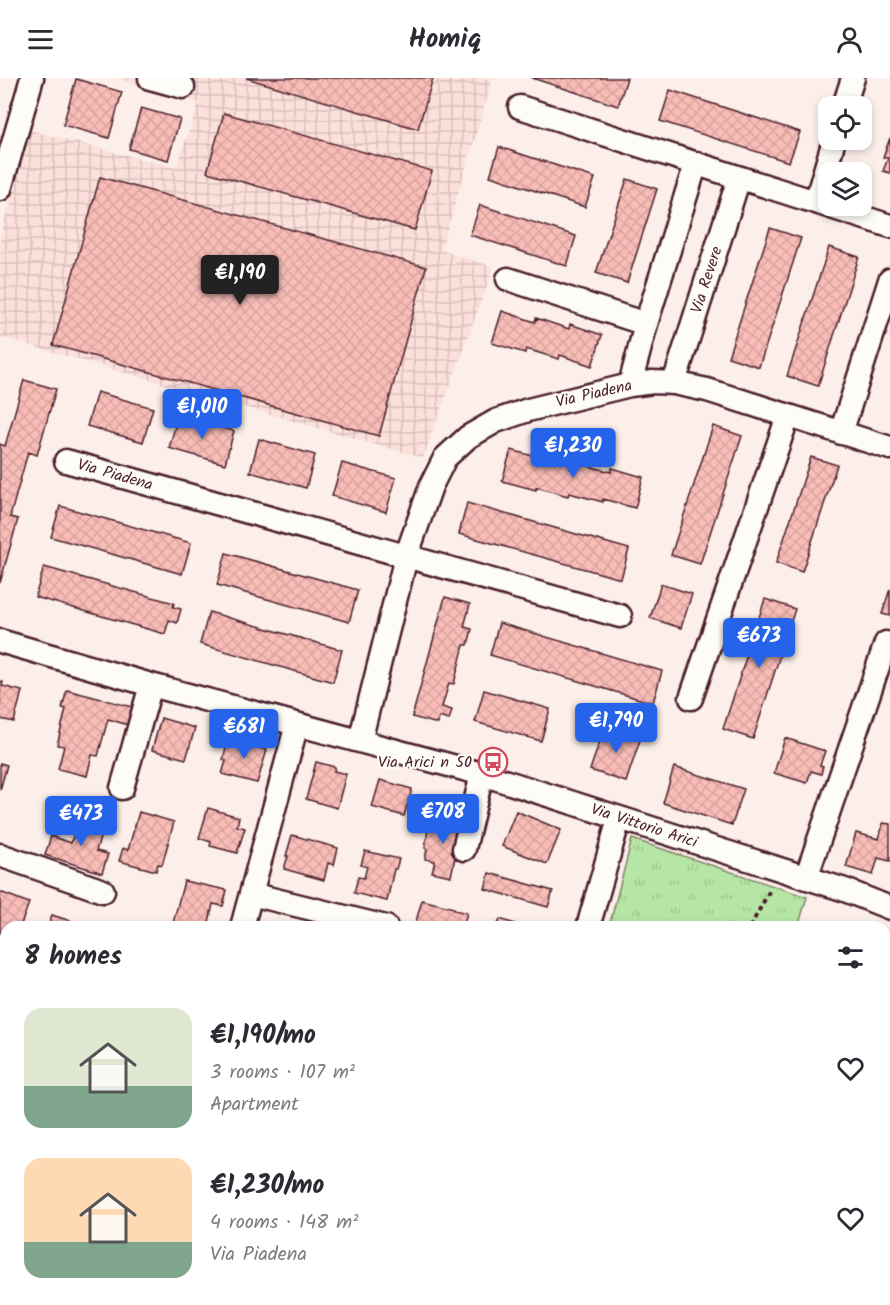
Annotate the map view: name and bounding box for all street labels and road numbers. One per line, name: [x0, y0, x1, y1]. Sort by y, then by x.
street label: Via Revere: [684, 243, 730, 317]
street label: Via Piadena: [553, 373, 635, 415]
street label: Via Piadena: [74, 452, 156, 498]
street label: Via Vittorio Arici: [587, 797, 702, 855]

